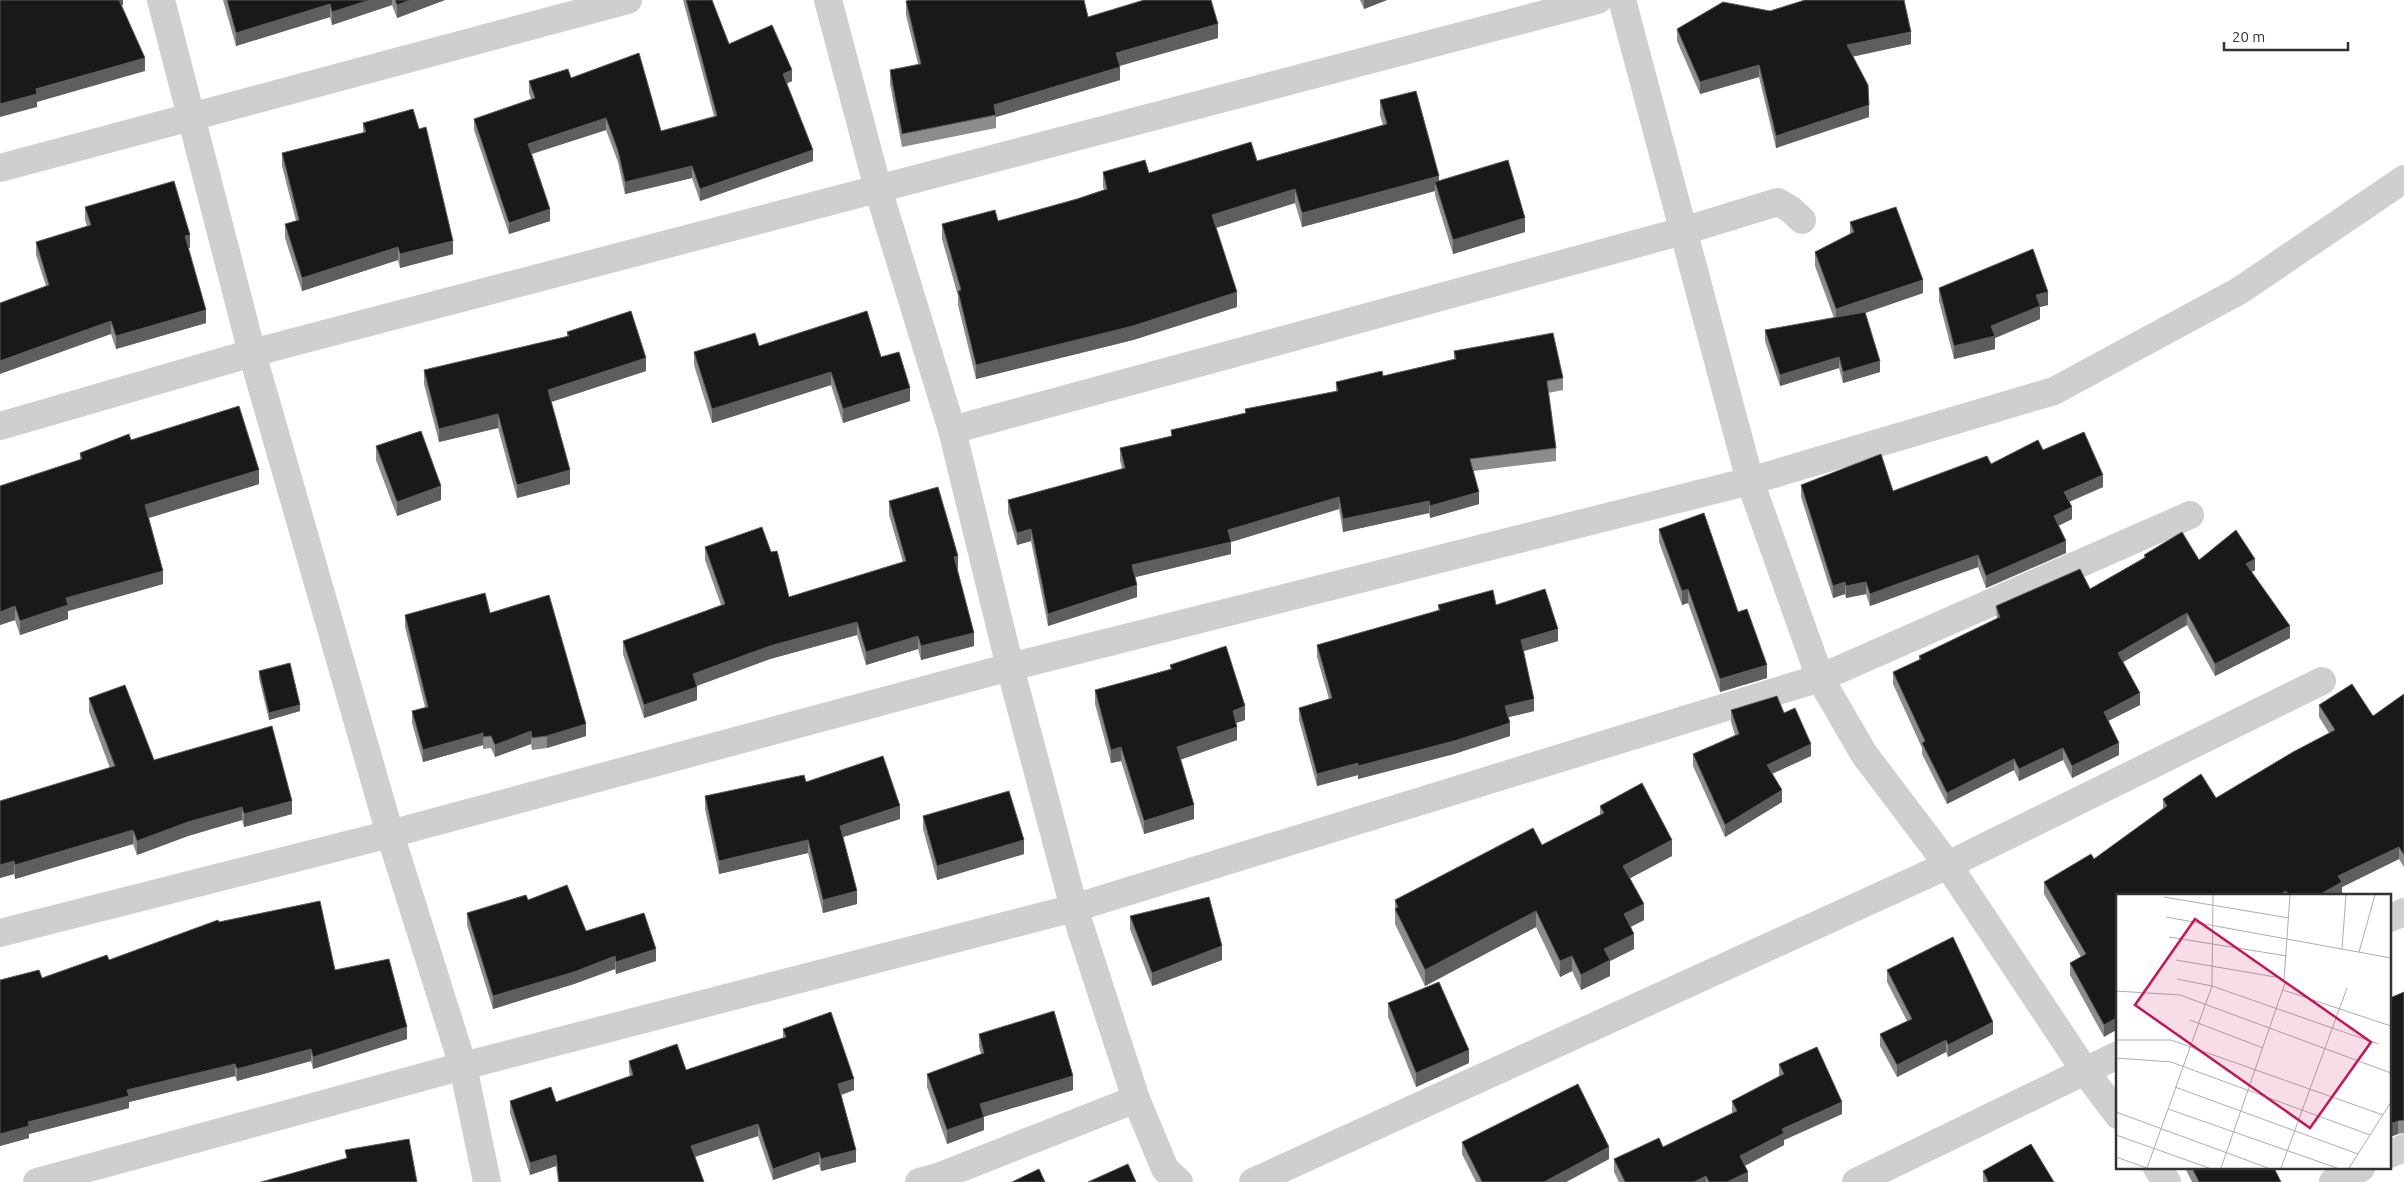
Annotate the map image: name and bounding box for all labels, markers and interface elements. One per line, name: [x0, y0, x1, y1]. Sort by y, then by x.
scale bar: [2224, 20, 2348, 52]
text: 20 m: [2232, 28, 2265, 45]
inset map: [2116, 894, 2392, 1170]

